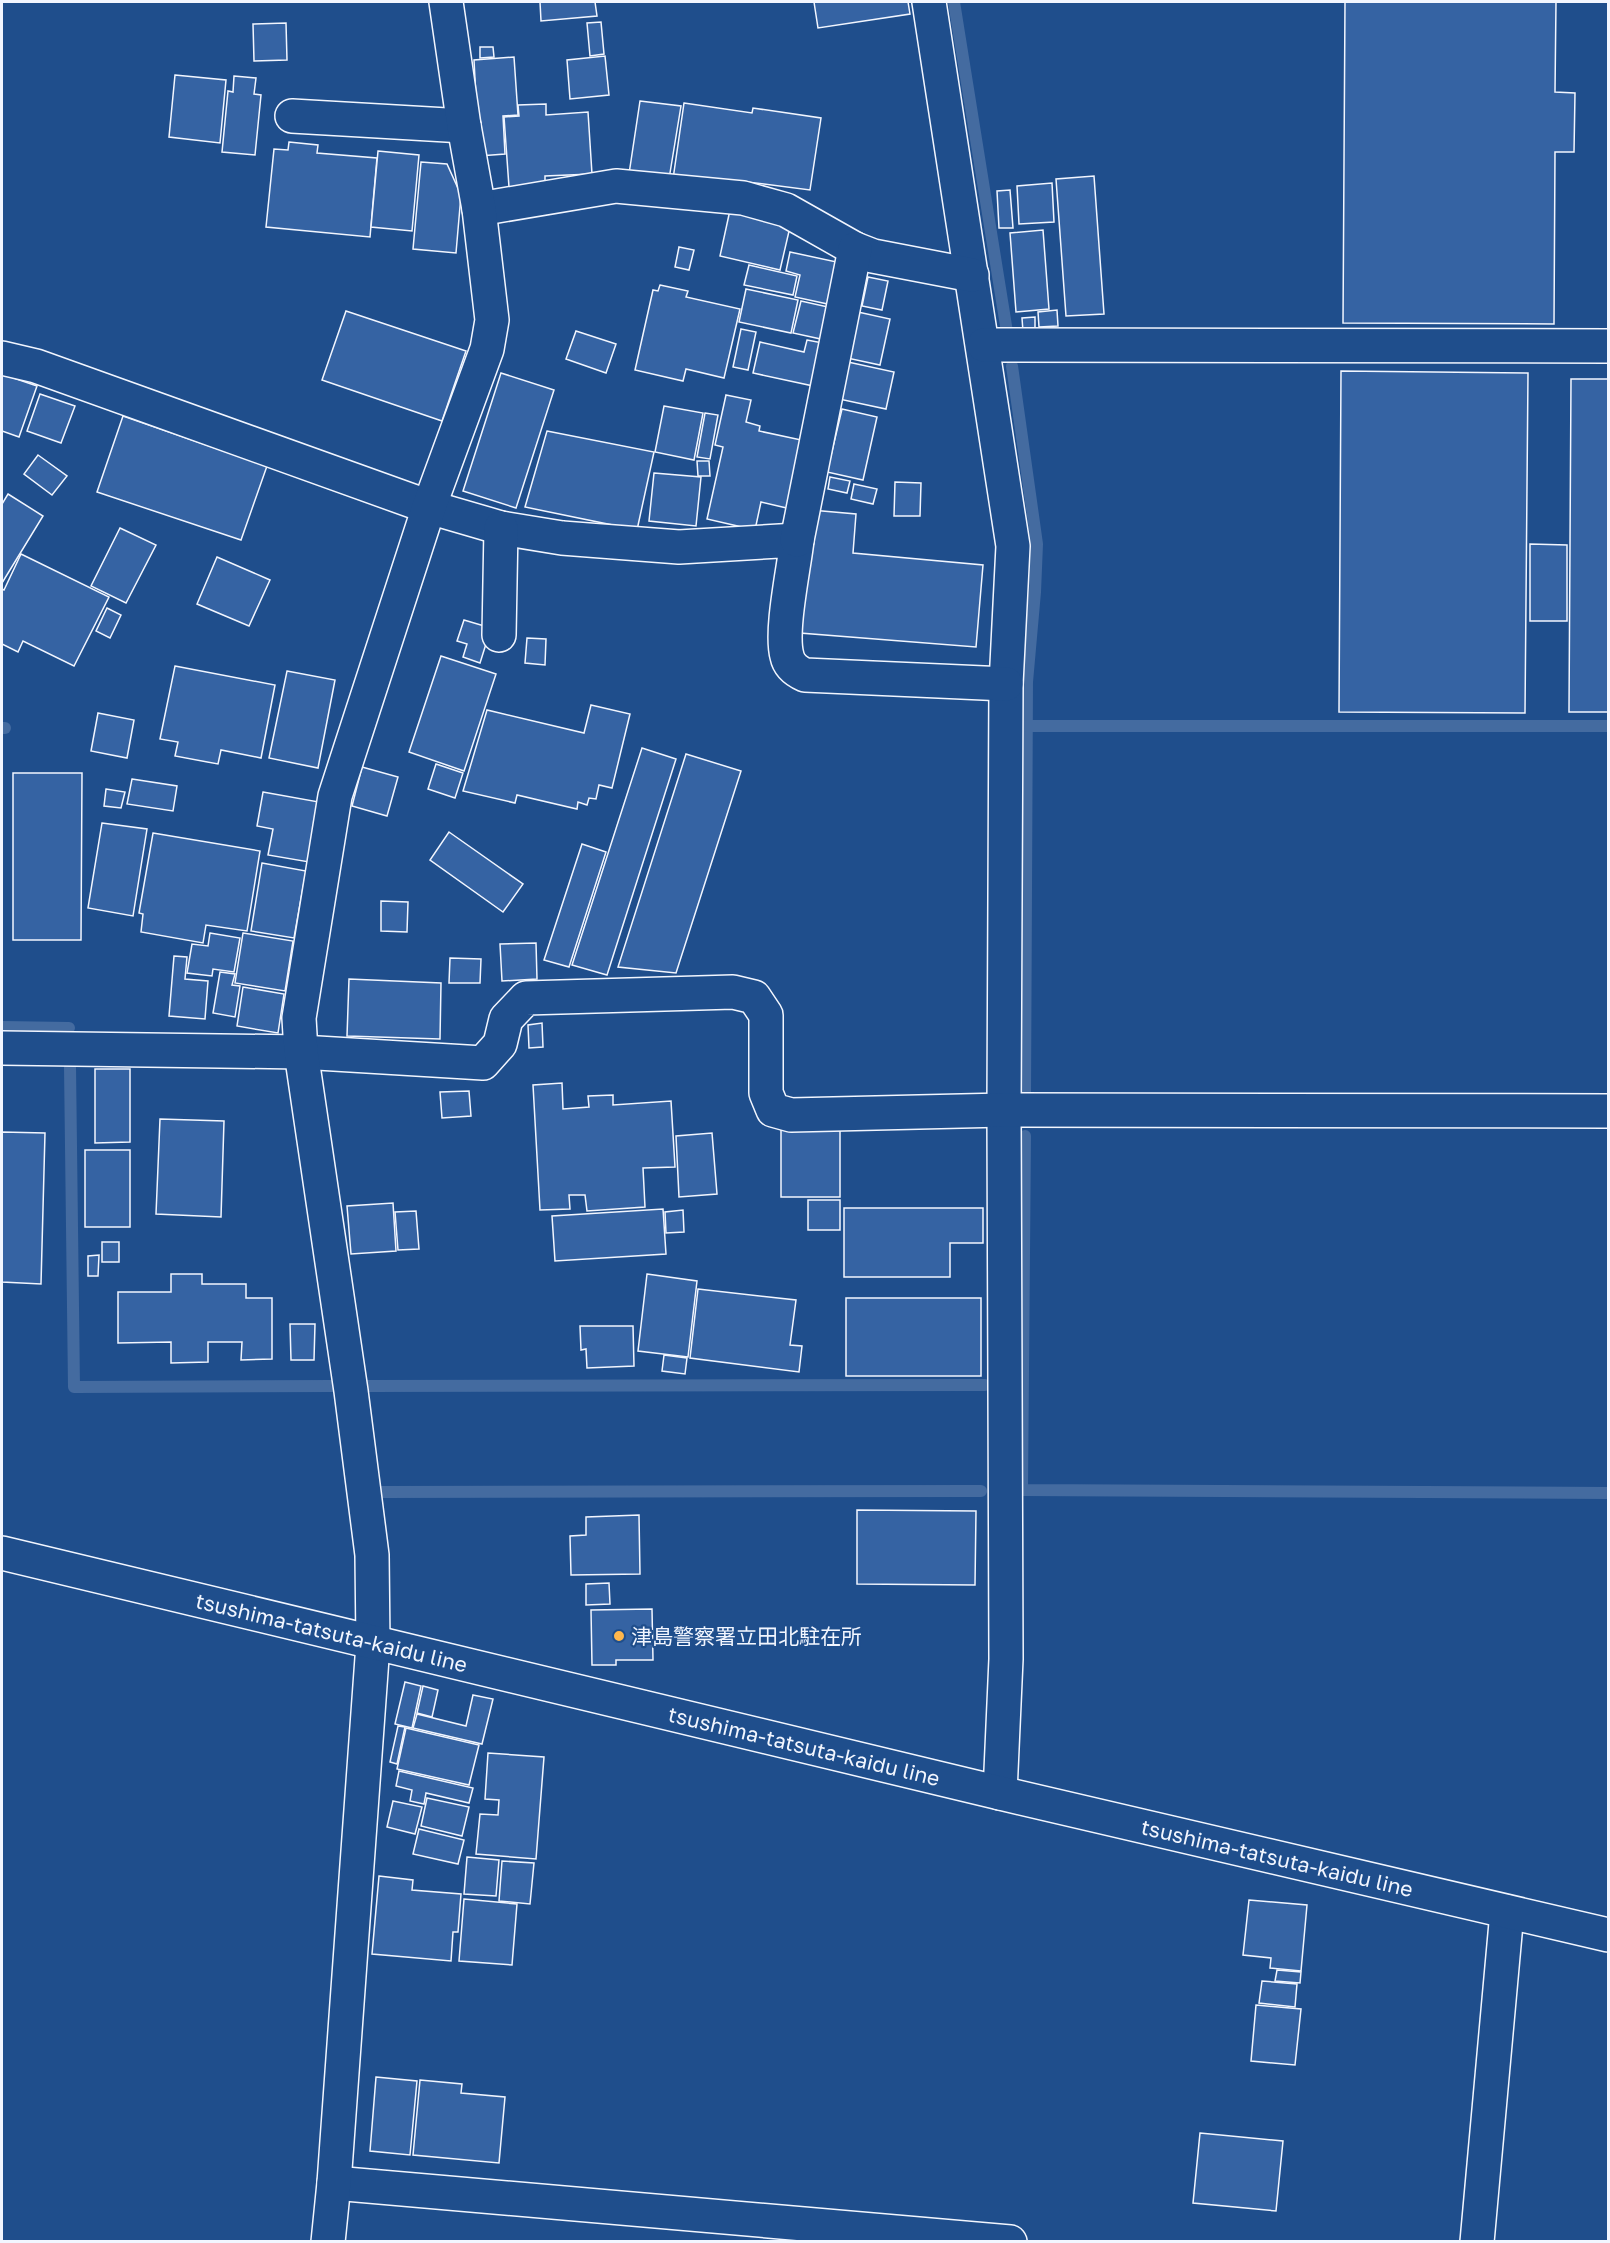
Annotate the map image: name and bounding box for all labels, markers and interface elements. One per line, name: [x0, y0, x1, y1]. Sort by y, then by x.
street label: tsushima-tatsuta-kaidu line: [193, 1587, 470, 1677]
place label: 津島警察署立田北駐在所: [631, 1623, 862, 1649]
marker: 津島警察署立田北駐在所: [612, 1629, 626, 1643]
street label: tsushima-tatsuta-kaidu line: [666, 1701, 943, 1791]
street label: tsushima-tatsuta-kaidu line: [1139, 1813, 1416, 1902]

